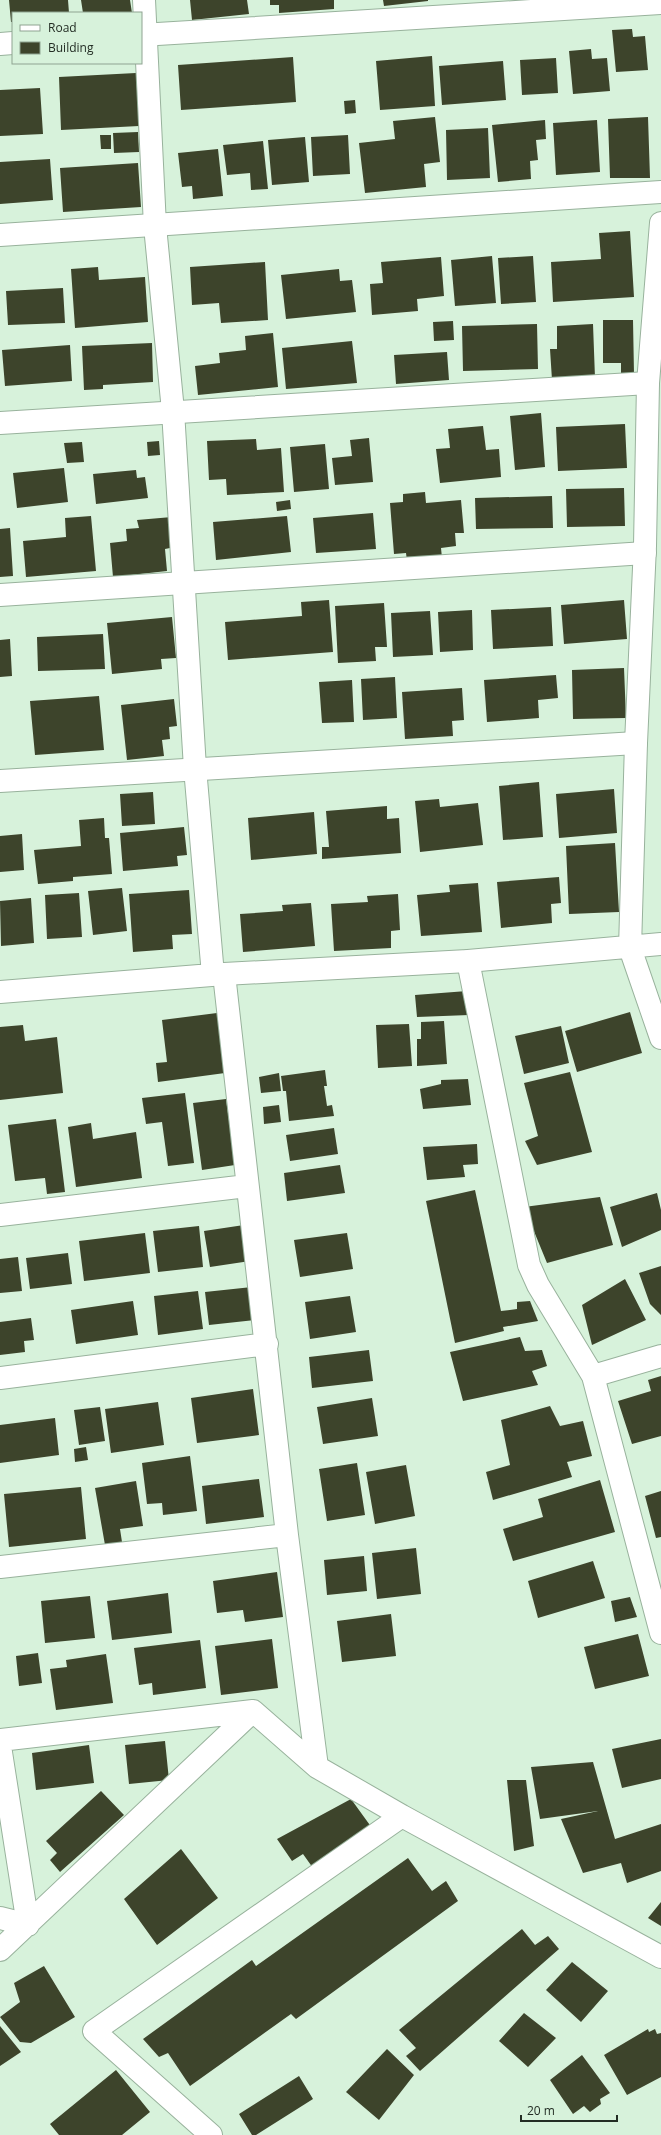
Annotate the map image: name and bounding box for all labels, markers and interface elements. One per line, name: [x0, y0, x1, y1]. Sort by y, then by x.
legend: [12, 12, 142, 64]
text: Road: [48, 19, 77, 36]
text: Building: [48, 39, 94, 56]
scale bar: [521, 2097, 617, 2123]
text: 20 m: [527, 2102, 555, 2119]

